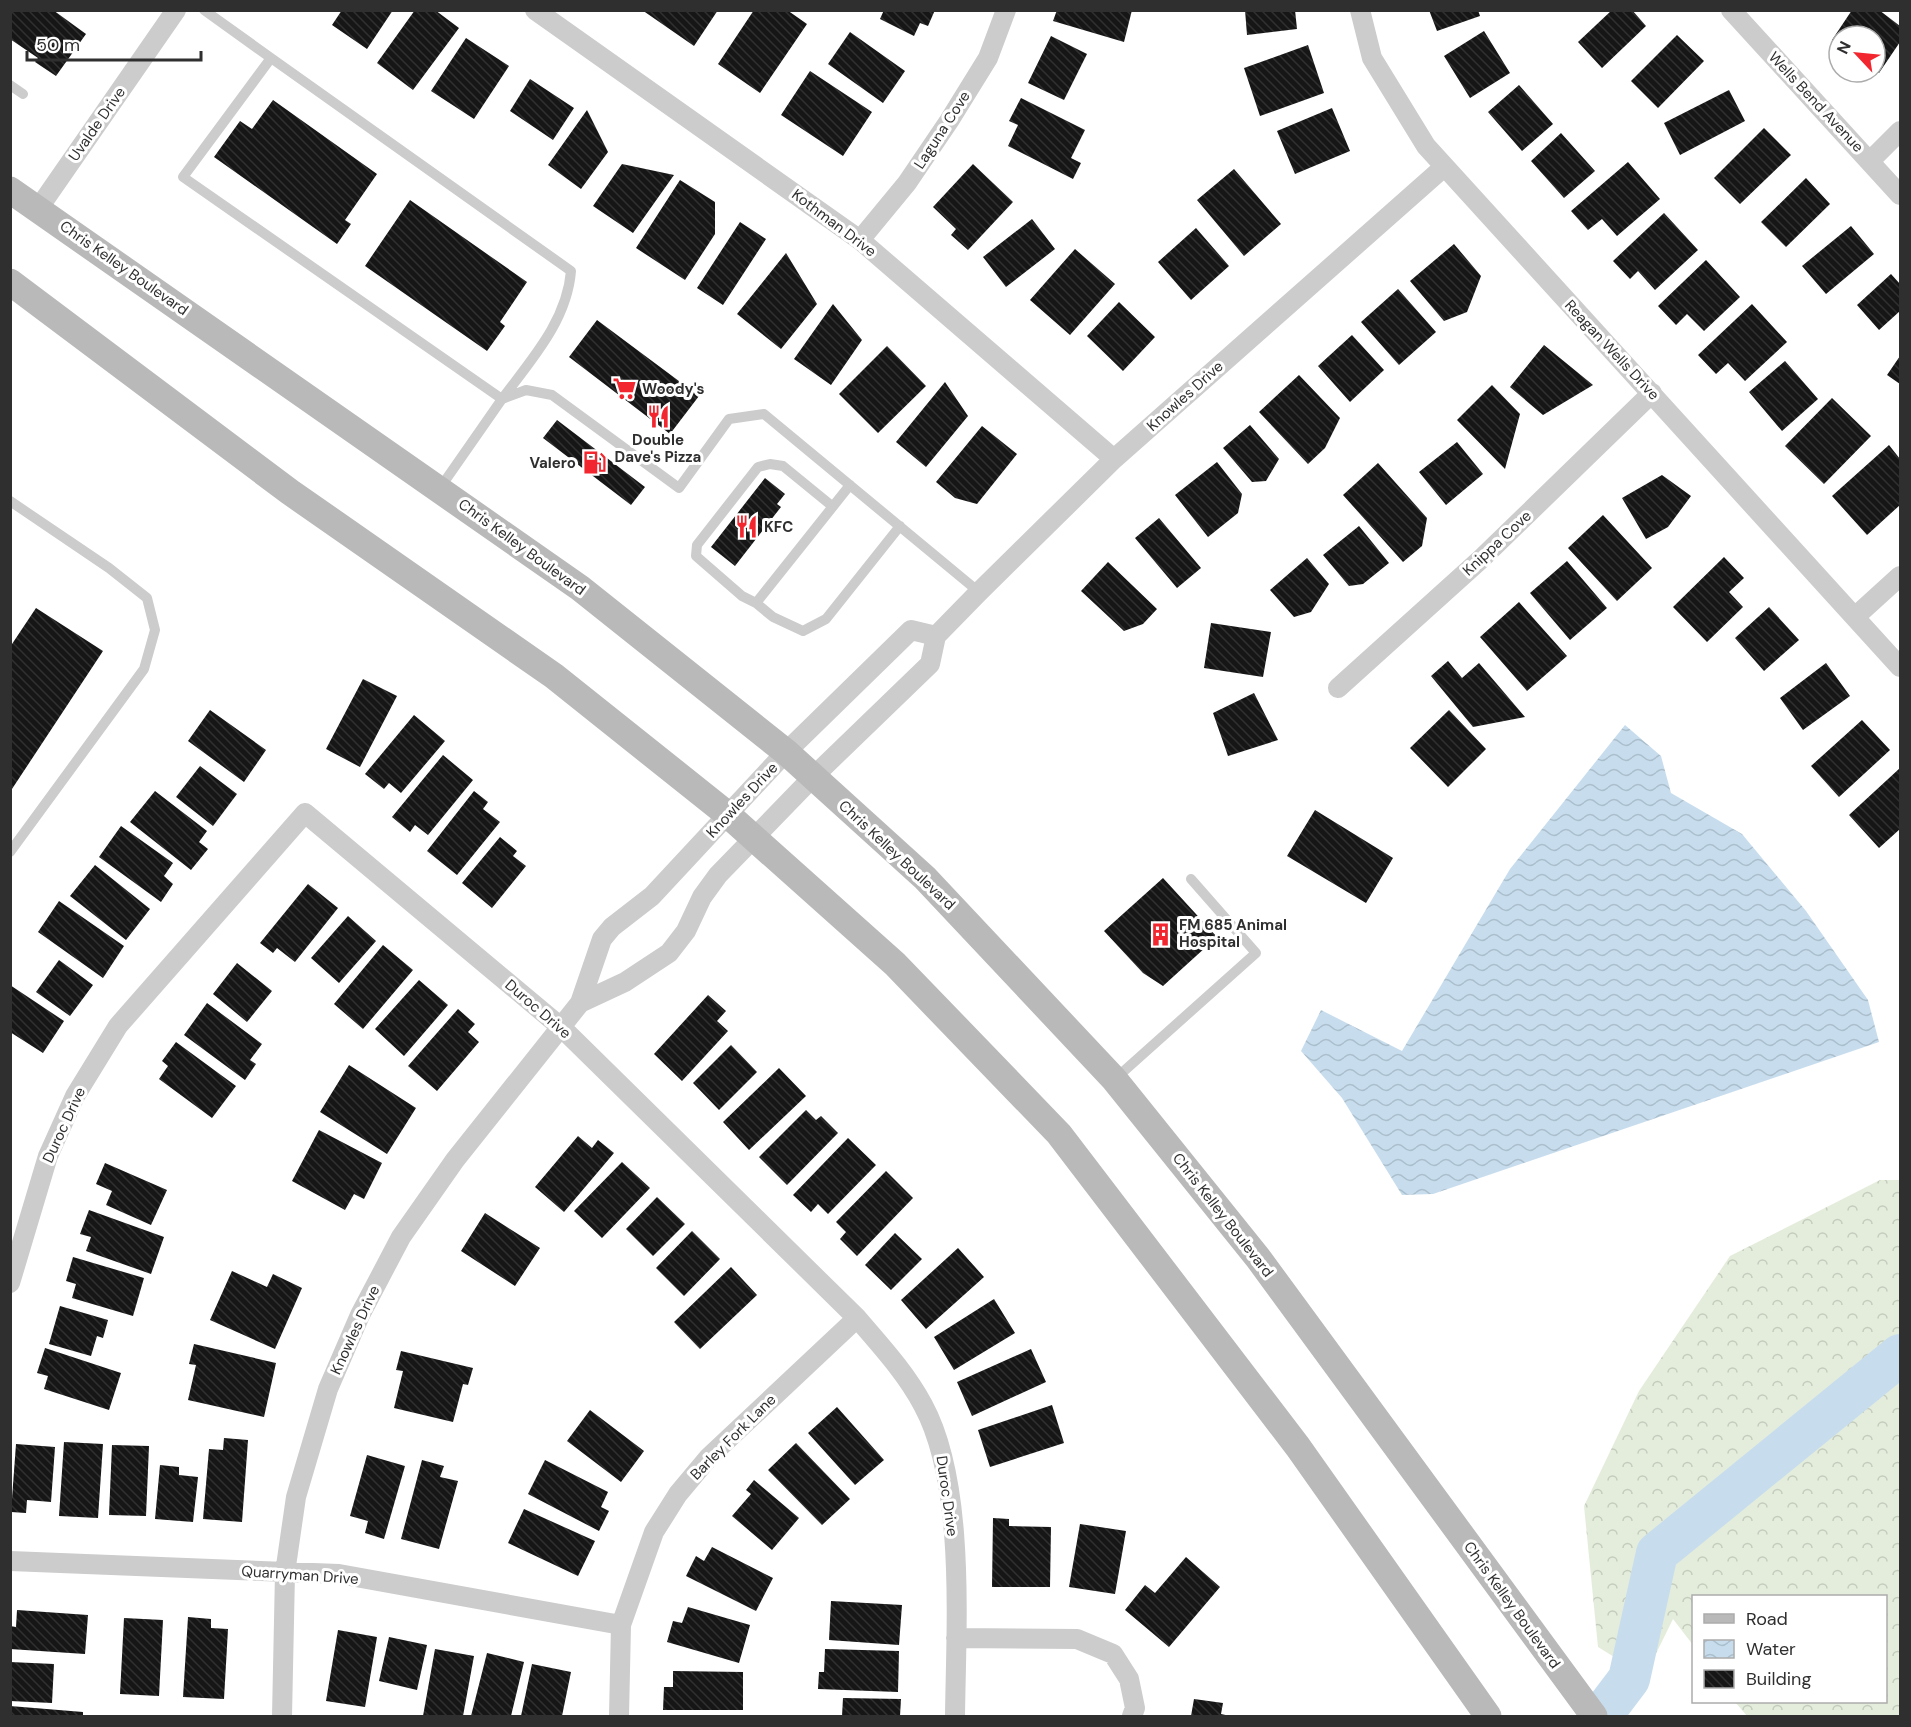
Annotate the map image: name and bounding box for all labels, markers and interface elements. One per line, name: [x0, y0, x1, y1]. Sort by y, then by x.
scale bar: [27, 24, 201, 62]
north arrow: [1827, 24, 1887, 84]
text: 50 m: [36, 33, 80, 57]
text: N: [1832, 38, 1856, 57]
street label: Wells Bend Avenue: [1764, 47, 1868, 157]
street label: Uvalde Drive: [64, 83, 130, 165]
street label: Laguna Cove: [909, 87, 975, 173]
street label: Kothman Drive: [788, 185, 880, 261]
street label: Chris Kelley Boulevard: [56, 216, 192, 320]
street label: Reagan Wells Drive: [1560, 296, 1664, 404]
street label: Knowles Drive: [1143, 356, 1227, 436]
supermarket icon: Woody's: [611, 376, 637, 402]
place label: Woody's: [642, 379, 705, 399]
restaurant icon: Double Dave's Pizza: [645, 403, 671, 429]
place label: Double Dave's Pizza: [615, 430, 701, 467]
fuel station icon: Valero: [581, 450, 607, 476]
place label: Valero: [529, 453, 576, 473]
street label: Chris Kelley Boulevard: [454, 494, 590, 600]
street label: Knippa Cove: [1458, 506, 1536, 580]
restaurant icon: KFC: [733, 514, 759, 540]
place label: KFC: [764, 517, 793, 537]
street label: Knowles Drive: [702, 758, 782, 842]
street label: Chris Kelley Boulevard: [834, 796, 960, 914]
place label: FM 685 Animal Hospital: [1179, 915, 1287, 952]
building icon: FM 685 Animal Hospital: [1148, 921, 1174, 947]
street label: Duroc Drive: [501, 975, 575, 1043]
street label: Duroc Drive: [38, 1084, 90, 1166]
street label: Chris Kelley Boulevard: [1168, 1149, 1278, 1281]
street label: Knowles Drive: [326, 1282, 384, 1378]
street label: Barley Fork Lane: [686, 1390, 780, 1484]
street label: Duroc Drive: [931, 1454, 963, 1538]
street label: Chris Kelley Boulevard: [1459, 1537, 1565, 1673]
street label: Quarryman Drive: [241, 1561, 359, 1589]
legend: [1692, 1595, 1887, 1703]
text: Road: [1746, 1607, 1788, 1631]
text: Water: [1746, 1637, 1796, 1661]
text: Building: [1746, 1667, 1811, 1691]

